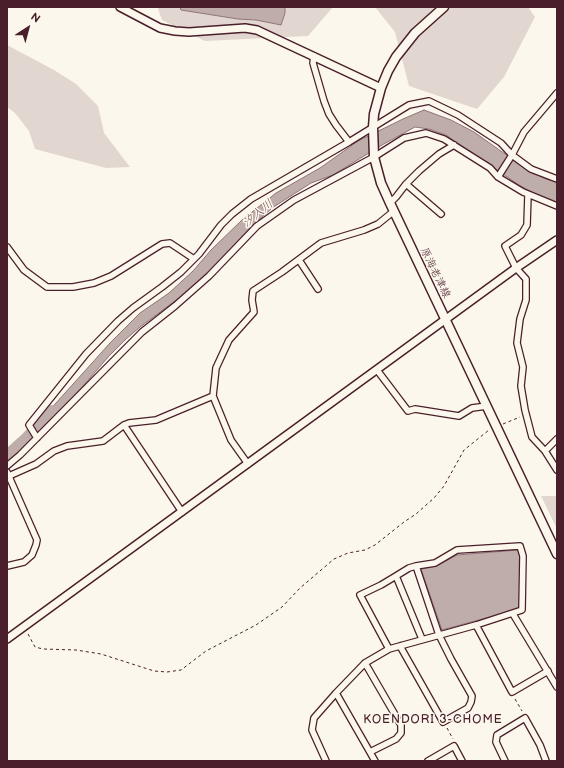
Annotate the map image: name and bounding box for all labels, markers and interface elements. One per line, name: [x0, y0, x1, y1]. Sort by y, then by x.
north arrow: [8, 8, 48, 48]
text: N: [28, 10, 43, 26]
water label: 汐入川: [239, 197, 277, 231]
street label: 原海老津線: [417, 245, 453, 301]
district label: KOENDORI 3-CHOME: [363, 713, 503, 727]

